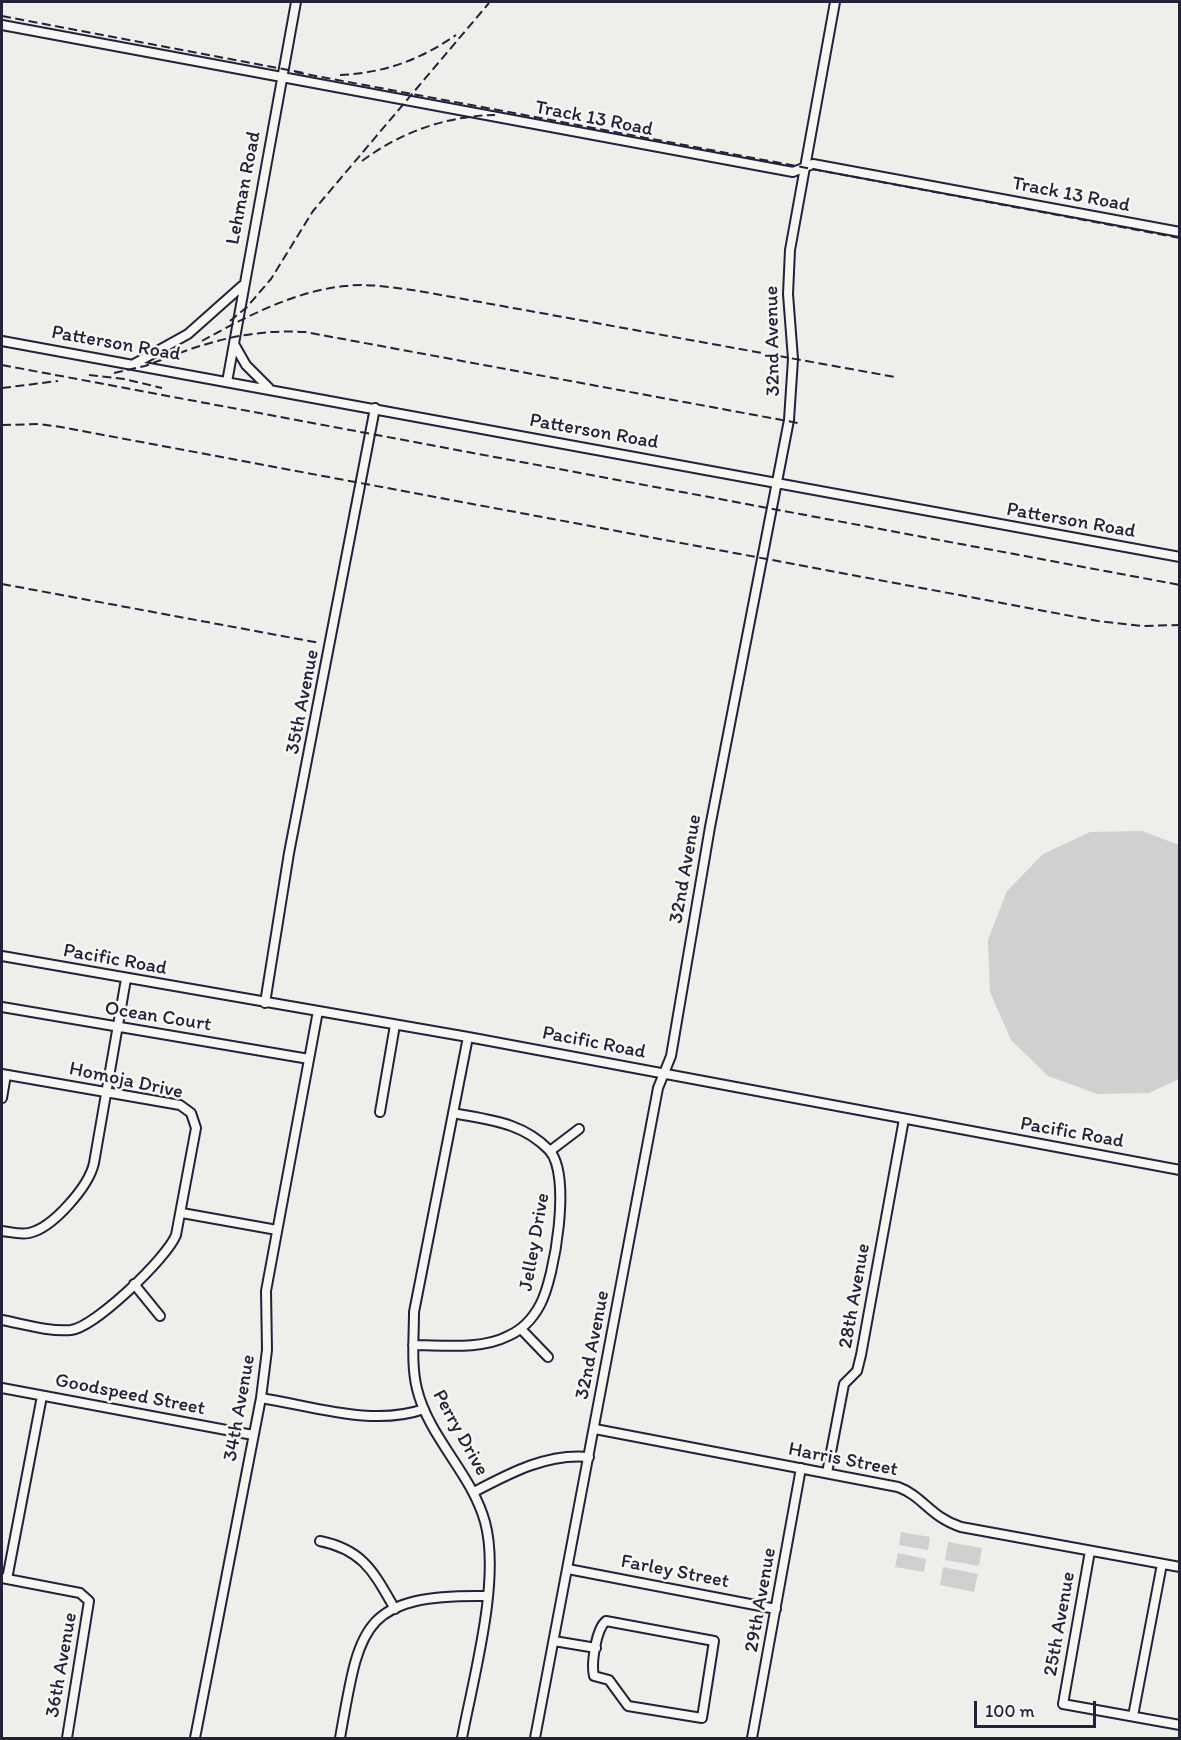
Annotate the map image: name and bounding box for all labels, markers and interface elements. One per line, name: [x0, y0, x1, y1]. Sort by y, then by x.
street label: Track 13 Road: [533, 96, 655, 142]
street label: Lehman Road: [221, 129, 267, 247]
street label: Track 13 Road: [1010, 172, 1132, 218]
street label: 32nd Avenue: [760, 286, 786, 396]
street label: Patterson Road: [49, 321, 183, 367]
street label: Patterson Road: [527, 409, 661, 455]
street label: Patterson Road: [1004, 498, 1138, 544]
street label: 35th Avenue: [281, 648, 325, 756]
street label: 32nd Avenue: [665, 813, 707, 925]
street label: Pacific Road: [61, 939, 169, 981]
street label: Ocean Court: [103, 997, 213, 1037]
street label: Pacific Road: [540, 1021, 648, 1065]
street label: Homoja Drive: [67, 1057, 185, 1105]
street label: Pacific Road: [1018, 1112, 1126, 1154]
street label: Jelley Drive: [515, 1191, 555, 1293]
street label: 28th Avenue: [834, 1242, 876, 1350]
street label: 32nd Avenue: [571, 1288, 615, 1402]
street label: 34th Avenue: [219, 1353, 261, 1463]
street label: Goodspeed Street: [53, 1369, 207, 1421]
street label: Perry Drive: [427, 1386, 493, 1480]
street label: Harris Street: [786, 1438, 900, 1482]
street label: 29th Avenue: [740, 1546, 782, 1654]
street label: Farley Street: [619, 1550, 731, 1594]
street label: 25th Avenue: [1039, 1570, 1081, 1678]
street label: 36th Avenue: [41, 1611, 83, 1719]
scale bar: [977, 1689, 1098, 1727]
text: 100 m: [985, 1700, 1035, 1722]

